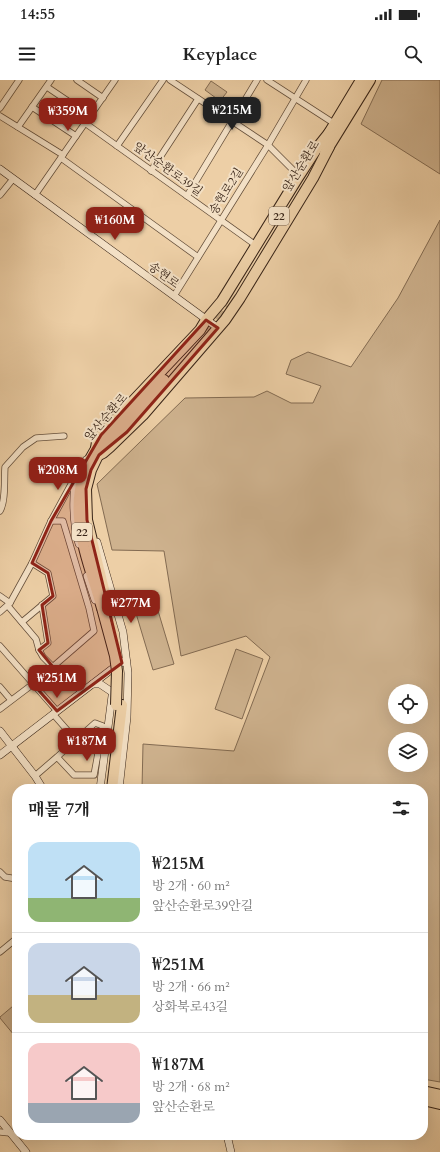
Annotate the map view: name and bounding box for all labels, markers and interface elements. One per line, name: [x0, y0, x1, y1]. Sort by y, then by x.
text: 14:55: [20, 4, 55, 24]
text: Keyplace: [183, 42, 257, 67]
icon: menu: [16, 43, 38, 65]
icon: search: [402, 43, 424, 65]
pin: ₩215M: [204, 97, 260, 131]
pin: ₩359M: [40, 98, 96, 132]
text: ₩215M: [212, 101, 252, 119]
text: ₩359M: [48, 102, 88, 120]
street label: 앞산순환로: [279, 137, 323, 195]
street label: 앞산순환로39길: [130, 138, 206, 200]
street label: 송현로2길: [205, 164, 247, 218]
pin: ₩160M: [87, 207, 143, 241]
road number: 22: [269, 207, 289, 225]
text: ₩160M: [95, 211, 135, 229]
street label: 송현로: [145, 258, 183, 292]
street label: 앞산순환로: [81, 390, 131, 444]
pin: ₩208M: [30, 457, 86, 491]
text: ₩208M: [38, 461, 78, 479]
road number: 22: [72, 523, 92, 541]
pin: ₩277M: [103, 590, 159, 624]
text: ₩277M: [111, 594, 151, 612]
pin: ₩251M: [29, 665, 85, 699]
text: ₩251M: [37, 669, 77, 687]
map controls: [388, 684, 428, 772]
button: locate: [388, 684, 428, 724]
pin: ₩187M: [59, 728, 115, 762]
text: ₩187M: [67, 732, 107, 750]
button: layers: [388, 732, 428, 772]
icon: filters: [390, 797, 412, 819]
text: 매물 7개: [28, 798, 91, 821]
text: ₩215M: [152, 852, 205, 875]
icon: home: [60, 858, 108, 906]
text: 방 2개 · 60 m²: [152, 877, 230, 895]
text: 앞산순환로39안길: [152, 897, 253, 915]
text: ₩251M: [152, 953, 205, 976]
icon: home: [60, 959, 108, 1007]
text: 방 2개 · 66 m²: [152, 978, 230, 996]
text: 상화북로43길: [152, 998, 228, 1016]
text: ₩187M: [152, 1053, 205, 1076]
icon: home: [60, 1059, 108, 1107]
text: 방 2개 · 68 m²: [152, 1078, 230, 1096]
text: 앞산순환로: [152, 1098, 215, 1116]

